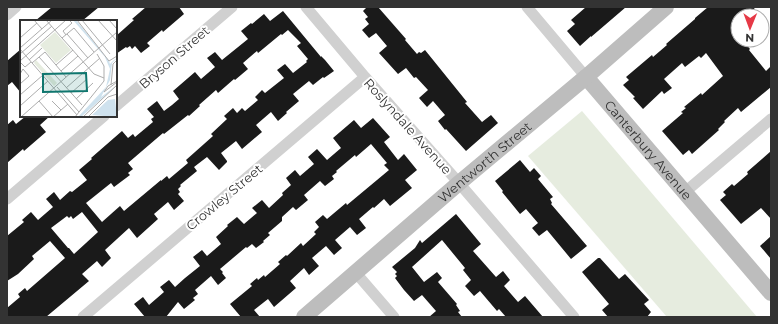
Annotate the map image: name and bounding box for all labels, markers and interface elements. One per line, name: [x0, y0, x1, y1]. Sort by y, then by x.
north arrow: [730, 8, 770, 48]
inset map: [20, 20, 117, 117]
street label: Bryson Street: [136, 22, 212, 92]
text: N: [745, 31, 754, 45]
street label: Roslyndale Avenue: [361, 75, 455, 177]
street label: Canterbury Avenue: [601, 97, 696, 203]
street label: Wentworth Street: [434, 118, 535, 206]
street label: Crowley Street: [183, 160, 265, 234]

